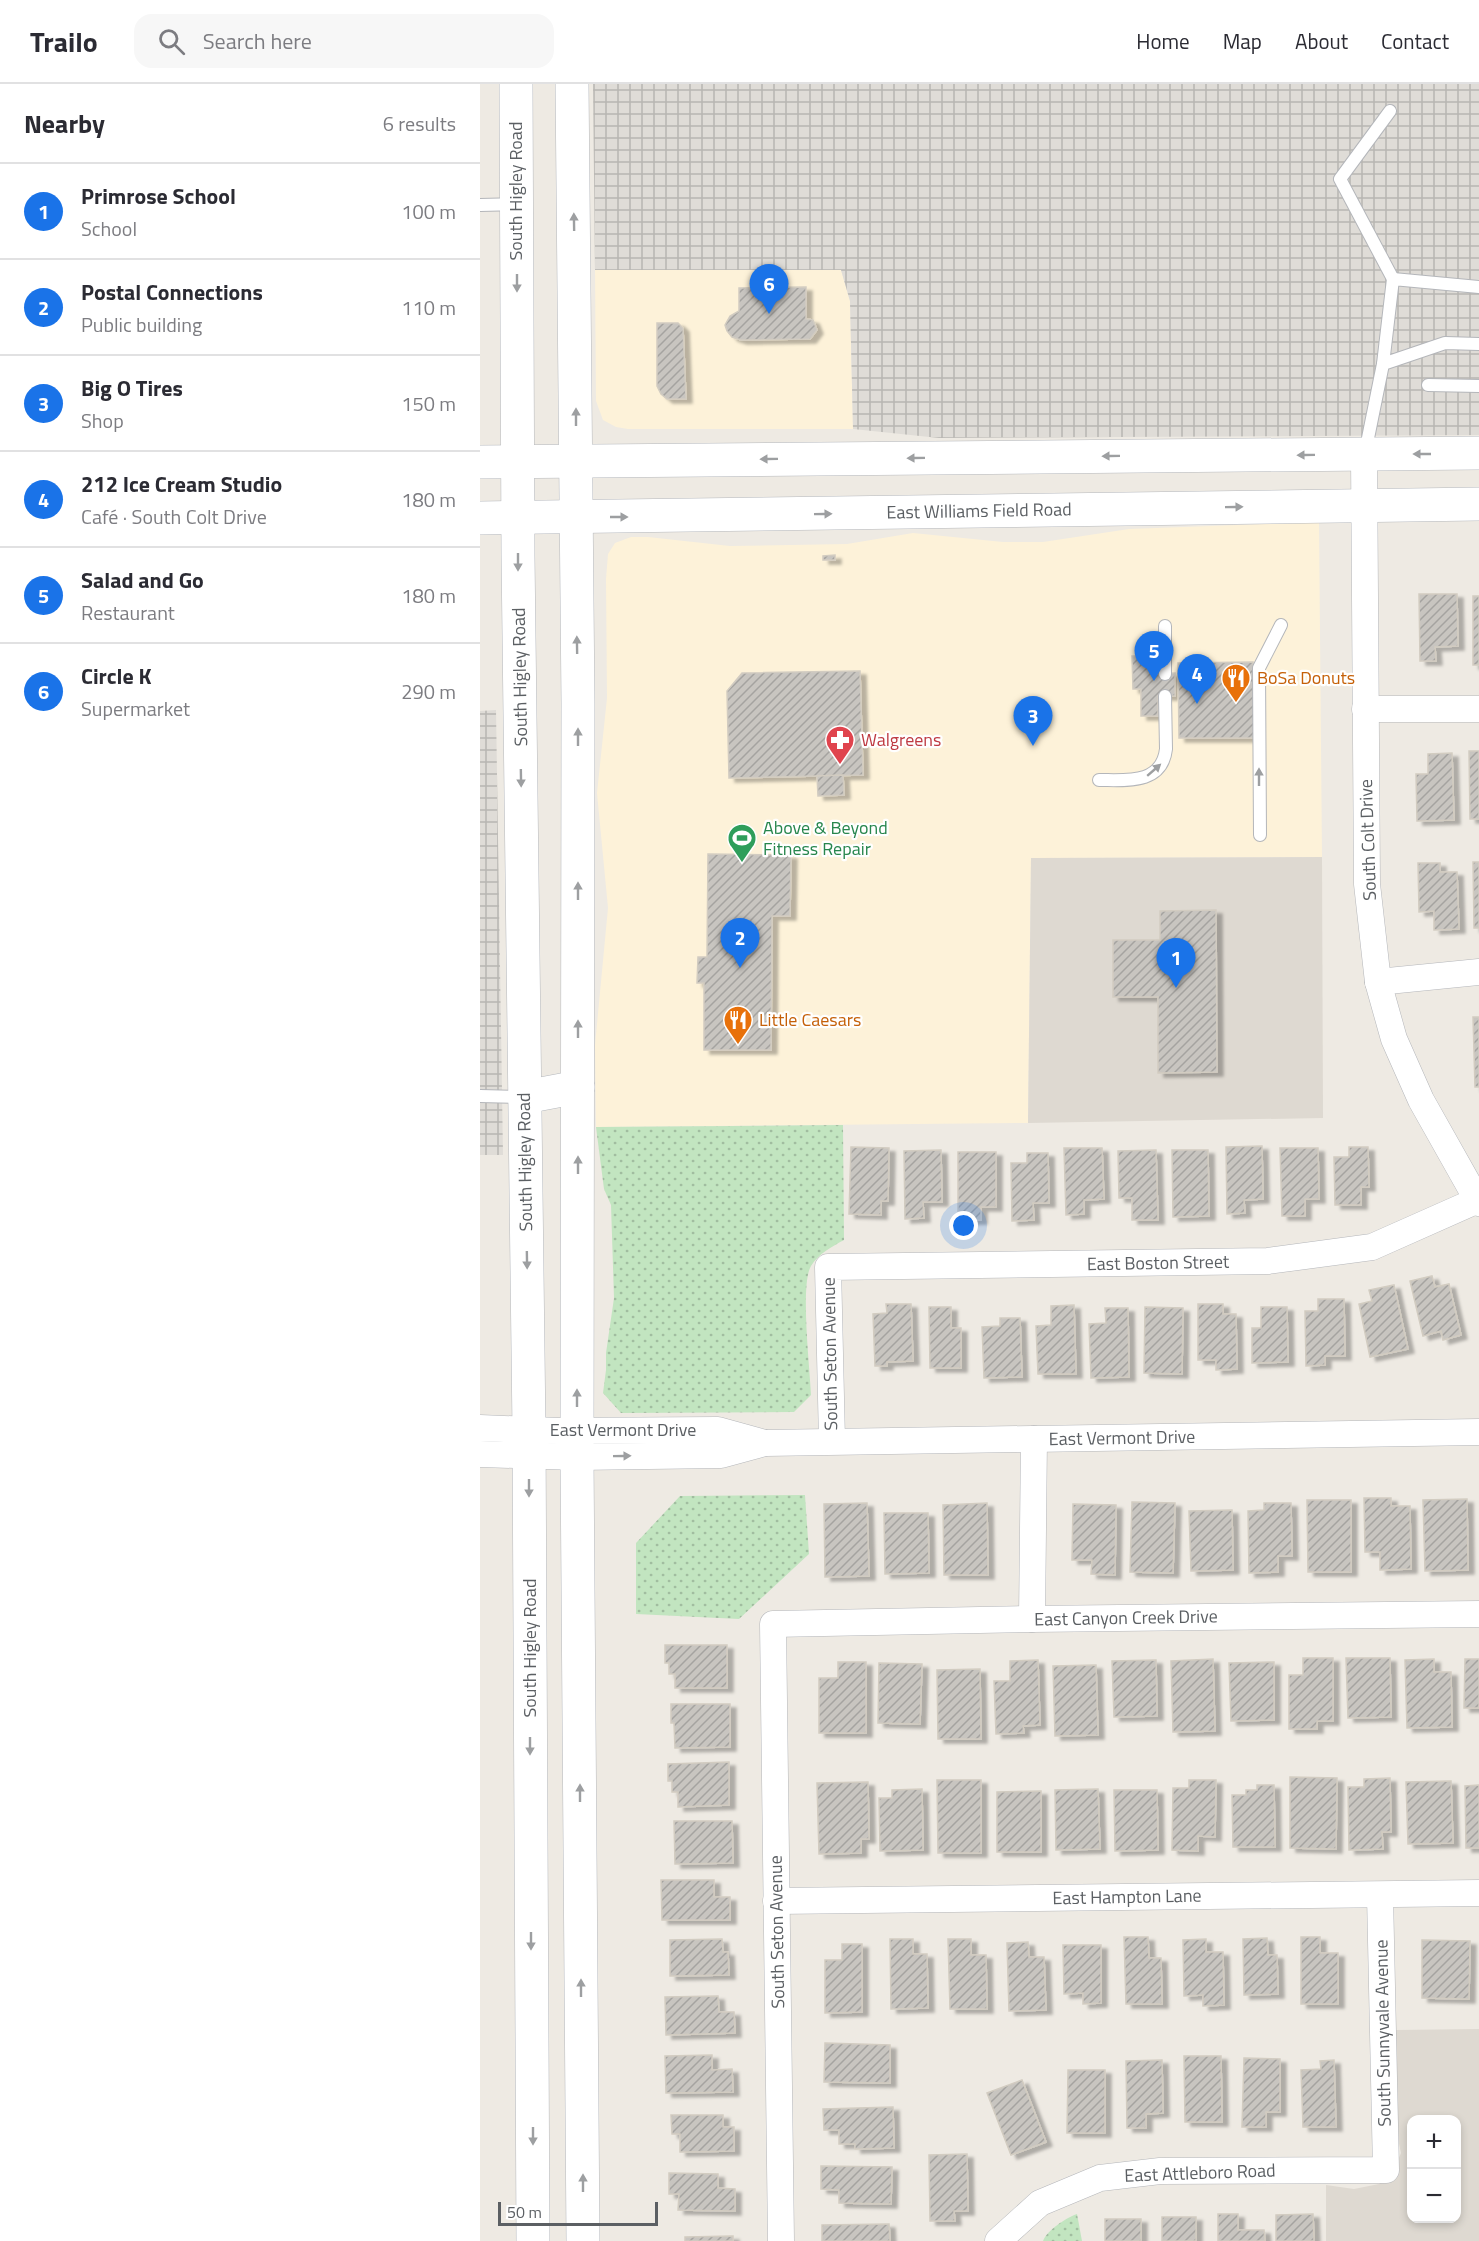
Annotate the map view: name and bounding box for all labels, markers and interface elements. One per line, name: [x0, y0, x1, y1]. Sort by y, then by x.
search box: [134, 14, 554, 68]
text: Trailo: [30, 20, 98, 63]
text: Search here: [203, 24, 312, 58]
icon: search: [155, 25, 188, 58]
text: Home: [1136, 25, 1190, 57]
text: Map: [1223, 25, 1262, 57]
text: About: [1295, 25, 1348, 57]
text: Contact: [1381, 25, 1449, 57]
text: Nearby: [24, 104, 105, 143]
text: 6 results: [383, 108, 456, 139]
street label: South Higley Road: [502, 122, 529, 260]
text: Primrose School: [81, 179, 236, 213]
text: 1: [38, 196, 49, 227]
text: 100 m: [401, 196, 456, 227]
one-way arrow: [569, 212, 579, 231]
text: School: [81, 213, 137, 244]
pin: 6: [750, 264, 788, 314]
one-way arrow: [512, 274, 521, 293]
text: Postal Connections: [81, 275, 263, 309]
text: 2: [38, 292, 49, 323]
text: 110 m: [401, 292, 456, 323]
text: Public building: [81, 309, 202, 340]
text: Big O Tires: [81, 371, 183, 405]
text: 3: [38, 388, 49, 419]
text: 150 m: [401, 388, 456, 419]
text: Shop: [81, 405, 124, 436]
one-way arrow: [571, 407, 580, 426]
one-way arrow: [1412, 449, 1431, 459]
one-way arrow: [1296, 450, 1315, 460]
one-way arrow: [1101, 452, 1120, 461]
one-way arrow: [906, 453, 925, 463]
one-way arrow: [760, 454, 779, 464]
text: 212 Ice Cream Studio: [81, 467, 282, 501]
text: 4: [38, 484, 49, 515]
text: 180 m: [401, 484, 456, 515]
street label: East Williams Field Road: [886, 495, 1072, 526]
text: Café · South Colt Drive: [81, 501, 267, 532]
one-way arrow: [1225, 502, 1244, 511]
one-way arrow: [813, 509, 832, 518]
one-way arrow: [609, 512, 628, 522]
one-way arrow: [513, 552, 523, 571]
text: Salad and Go: [81, 563, 204, 597]
text: 5: [38, 580, 49, 611]
text: 180 m: [401, 580, 456, 611]
text: Restaurant: [81, 597, 175, 628]
street label: South Higley Road: [505, 607, 534, 747]
pin: 5: [1134, 632, 1174, 681]
one-way arrow: [572, 635, 582, 654]
pin: 4: [1178, 654, 1216, 704]
text: Circle K: [81, 659, 152, 693]
restaurant icon: BoSa Donuts: [1220, 662, 1252, 704]
place label: BoSa Donuts: [1257, 664, 1355, 691]
text: 6: [38, 676, 49, 707]
text: 290 m: [401, 676, 456, 707]
text: Supermarket: [81, 693, 190, 724]
pin: 3: [1014, 696, 1052, 746]
pharmacy icon: Walgreens: [824, 724, 856, 766]
place label: Walgreens: [861, 726, 941, 753]
one-way arrow: [573, 727, 583, 746]
one-way arrow: [1146, 764, 1161, 777]
one-way arrow: [1254, 767, 1264, 786]
one-way arrow: [516, 768, 526, 787]
street label: South Colt Drive: [1352, 779, 1383, 901]
place label: Above & Beyond Fitness Repair: [763, 814, 888, 862]
sports icon: Above & Beyond Fitness Repair: [726, 822, 758, 864]
one-way arrow: [573, 882, 583, 901]
pin: 2: [720, 918, 760, 968]
pin: 1: [1156, 938, 1196, 988]
restaurant icon: Little Caesars: [722, 1004, 754, 1046]
place label: Little Caesars: [759, 1006, 861, 1033]
one-way arrow: [573, 1019, 583, 1038]
street label: South Higley Road: [510, 1092, 539, 1232]
one-way arrow: [573, 1156, 583, 1175]
your location: [949, 1211, 978, 1240]
street label: East Boston Street: [1087, 1248, 1230, 1277]
one-way arrow: [522, 1251, 531, 1270]
street label: South Seton Avenue: [815, 1277, 844, 1431]
one-way arrow: [572, 1389, 582, 1408]
street label: East Vermont Drive: [550, 1416, 696, 1443]
street label: East Vermont Drive: [1048, 1423, 1196, 1452]
one-way arrow: [613, 1451, 632, 1461]
one-way arrow: [524, 1479, 534, 1498]
street label: South Higley Road: [516, 1579, 543, 1717]
street label: East Canyon Creek Drive: [1034, 1602, 1218, 1633]
one-way arrow: [525, 1737, 535, 1756]
one-way arrow: [575, 1783, 585, 1802]
street label: South Seton Avenue: [762, 1855, 791, 2009]
street label: East Hampton Lane: [1052, 1882, 1202, 1911]
one-way arrow: [527, 1932, 536, 1951]
street label: South Sunnyvale Avenue: [1367, 1939, 1398, 2127]
one-way arrow: [576, 1978, 586, 1997]
map controls: [1407, 2115, 1461, 2223]
button: +: [1407, 2115, 1461, 2169]
one-way arrow: [528, 2127, 538, 2146]
street label: East Attleboro Road: [1124, 2156, 1276, 2189]
button: −: [1407, 2169, 1461, 2223]
one-way arrow: [578, 2173, 588, 2192]
scale bar: [498, 2199, 658, 2226]
text: 50 m: [507, 2200, 542, 2224]

